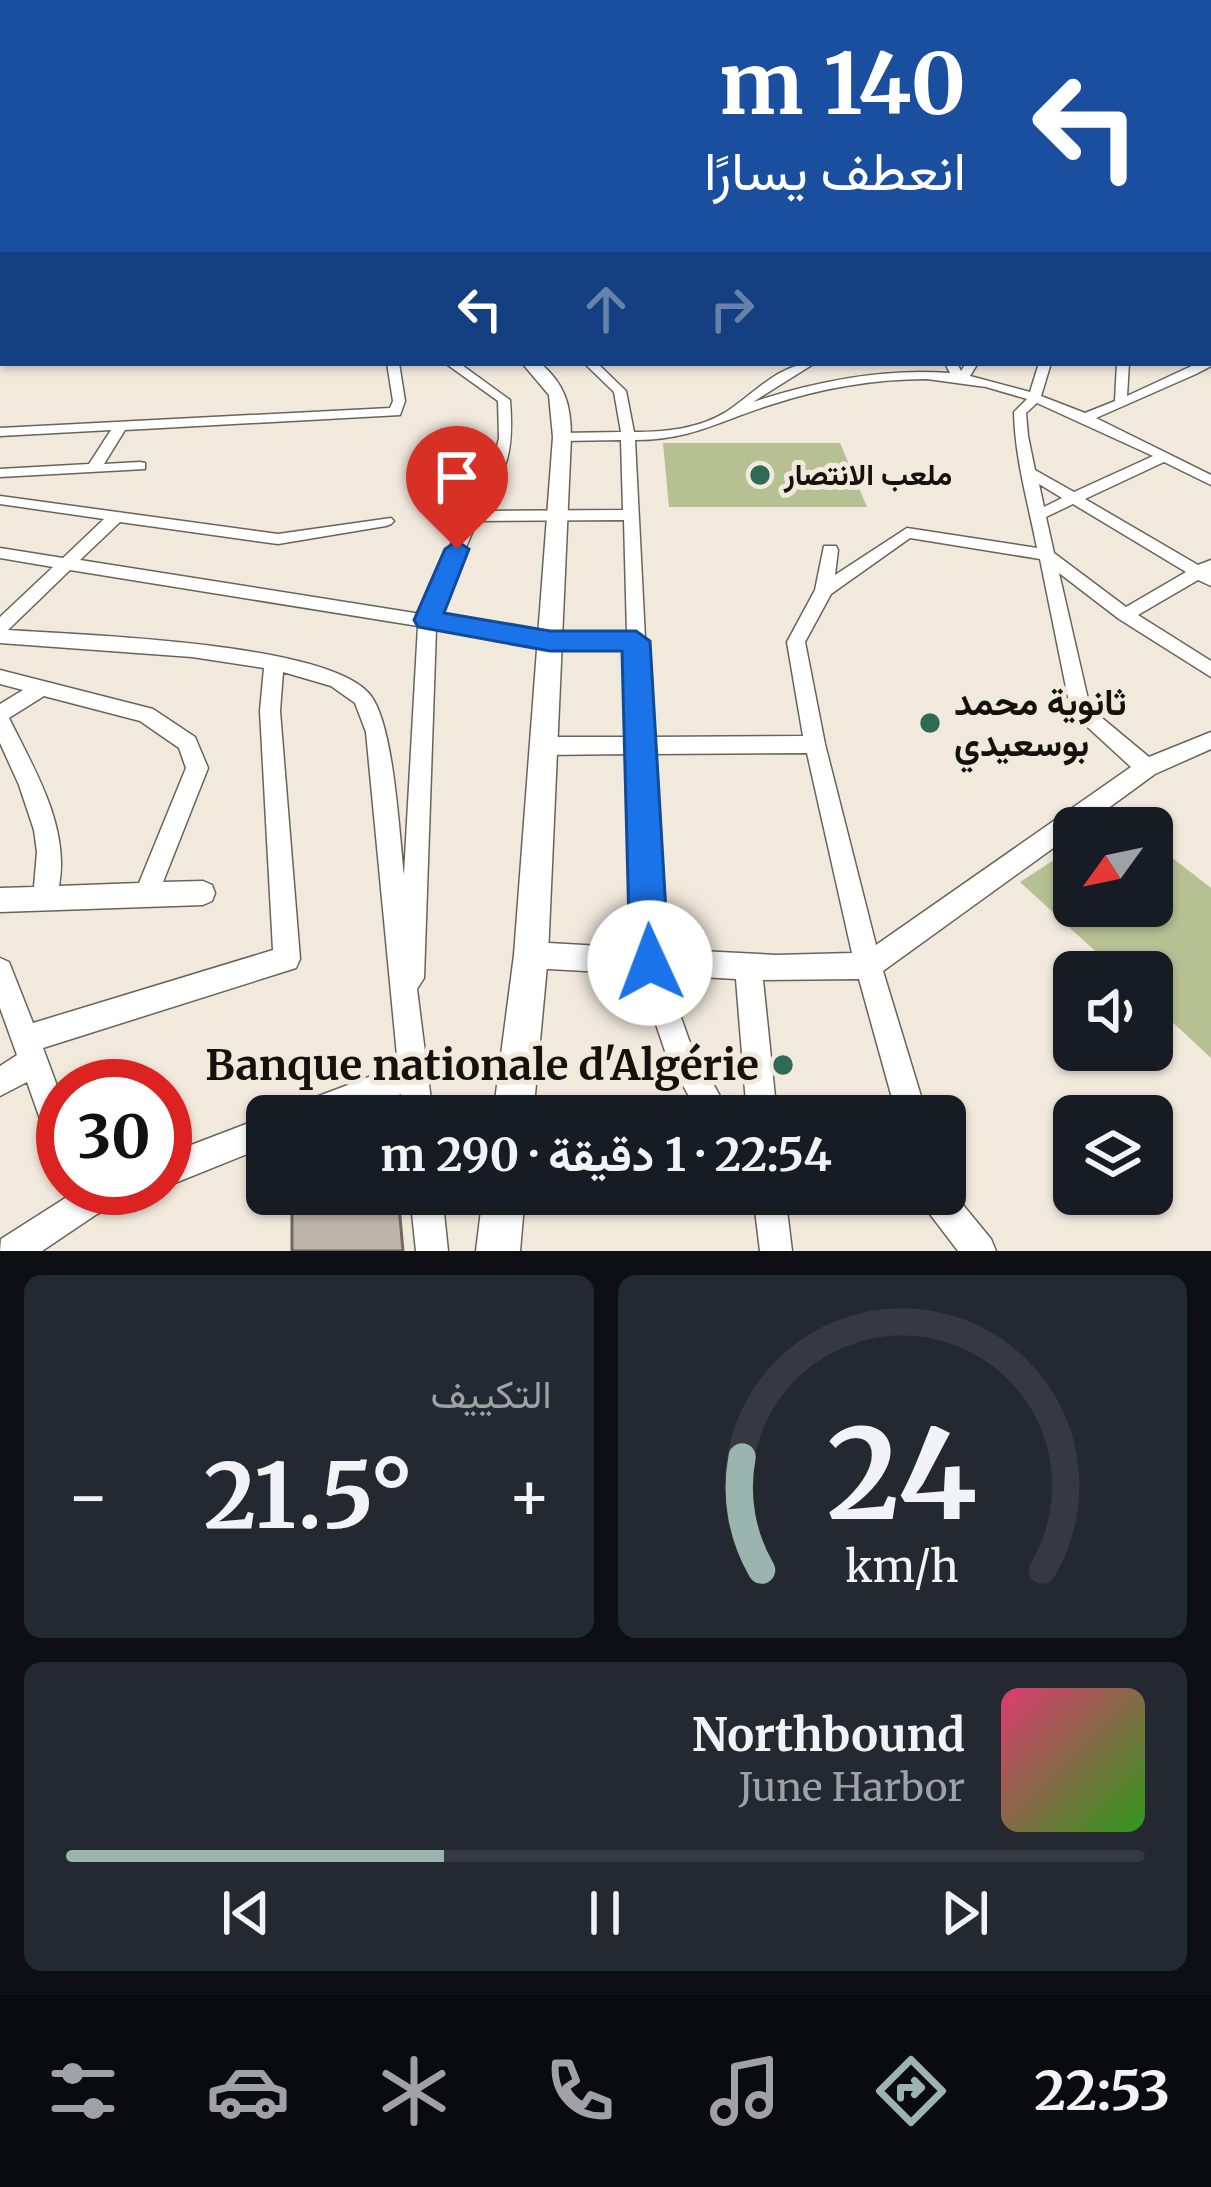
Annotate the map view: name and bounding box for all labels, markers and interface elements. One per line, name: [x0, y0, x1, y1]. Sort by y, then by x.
text: 140 m: [719, 31, 966, 137]
icon: left: [1008, 48, 1164, 204]
text: انعطف يسارًا: [704, 137, 966, 205]
icon: left: [447, 276, 513, 342]
icon: ahead: [573, 276, 639, 342]
icon: right: [699, 276, 765, 342]
pin: [406, 426, 508, 549]
icon: arrive: [424, 444, 490, 510]
place label: ملعب الانتصار: [783, 455, 952, 493]
marker: ملعب الانتصار: [747, 462, 773, 488]
place label: ثانوية محمد بوسعيدي: [954, 680, 1127, 773]
marker: ثانوية محمد بوسعيدي: [917, 710, 943, 736]
north arrow: [1053, 807, 1173, 927]
map controls: [1053, 807, 1173, 1215]
position arrow: [587, 900, 713, 1026]
button: sound: [1053, 951, 1173, 1071]
place label: Banque nationale d'Algérie: [205, 1039, 759, 1091]
marker: Banque nationale d'Algérie: [770, 1052, 796, 1078]
speed limit sign: 30: [36, 1059, 192, 1215]
button: layers: [1053, 1095, 1173, 1215]
text: 22:54 · 1 دقيقة · 290 m: [380, 1127, 832, 1183]
text: التكييف: [431, 1370, 552, 1419]
text: 24: [827, 1396, 977, 1553]
text: 21.5°: [204, 1439, 414, 1553]
text: −: [66, 1455, 110, 1538]
text: +: [507, 1455, 552, 1538]
text: km/h: [845, 1539, 959, 1593]
text: Northbound: [692, 1707, 965, 1763]
text: June Harbor: [739, 1763, 965, 1812]
icon: previous: [213, 1880, 279, 1946]
icon: pause: [572, 1880, 638, 1946]
icon: next: [932, 1880, 998, 1946]
icon: filters: [41, 2049, 125, 2133]
icon: car: [206, 2049, 290, 2133]
icon: climate: [372, 2049, 456, 2133]
icon: phone: [538, 2049, 622, 2133]
icon: music: [703, 2049, 787, 2133]
icon: directions: [869, 2049, 953, 2133]
text: 22:53: [1034, 2057, 1170, 2125]

